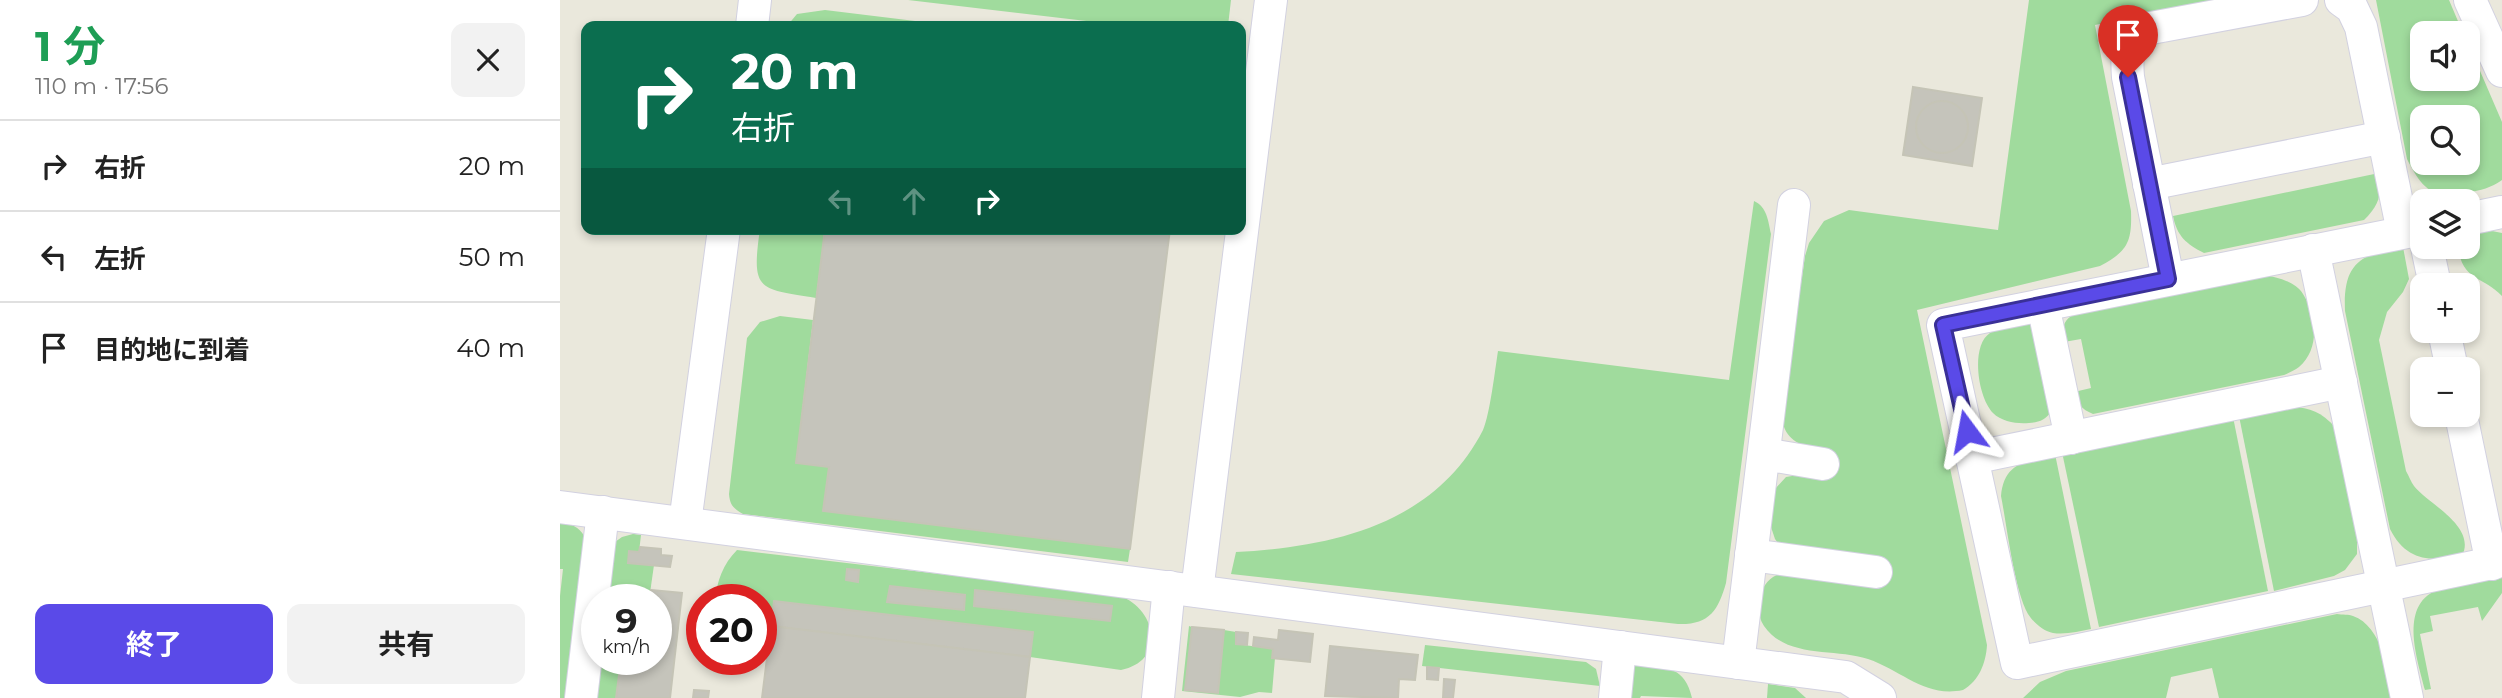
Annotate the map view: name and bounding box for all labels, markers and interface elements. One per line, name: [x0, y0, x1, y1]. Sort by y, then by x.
pin: [2098, 5, 2158, 77]
icon: arrive: [2109, 16, 2147, 54]
text: 1 分: [35, 20, 105, 72]
map controls: [2410, 21, 2480, 427]
button: sound: [2410, 21, 2480, 91]
button: close: [451, 23, 525, 97]
text: 20 m: [731, 42, 858, 101]
icon: right: [616, 49, 707, 140]
text: 110 m · 17:56: [35, 72, 168, 100]
button: search: [2410, 105, 2480, 175]
text: 右折: [731, 108, 795, 147]
icon: right: [35, 147, 73, 185]
text: 20 m: [459, 150, 525, 182]
text: 右折: [94, 152, 146, 184]
icon: left: [822, 182, 860, 220]
icon: ahead: [895, 182, 933, 220]
icon: right: [968, 182, 1006, 220]
button: layers: [2410, 189, 2480, 259]
icon: left: [35, 238, 73, 276]
text: 50 m: [459, 241, 525, 273]
text: 左折: [94, 243, 146, 275]
button: +: [2410, 273, 2480, 343]
icon: arrive: [35, 329, 73, 367]
text: 40 m: [456, 332, 525, 364]
text: 目的地に到着: [94, 334, 250, 366]
button: −: [2410, 357, 2480, 427]
position arrow: [1930, 394, 2004, 468]
speed limit sign: 20: [686, 584, 777, 675]
text: 9: [615, 599, 638, 642]
button: 終了: [35, 604, 273, 684]
button: 共有: [287, 604, 525, 684]
text: km/h: [602, 636, 651, 658]

